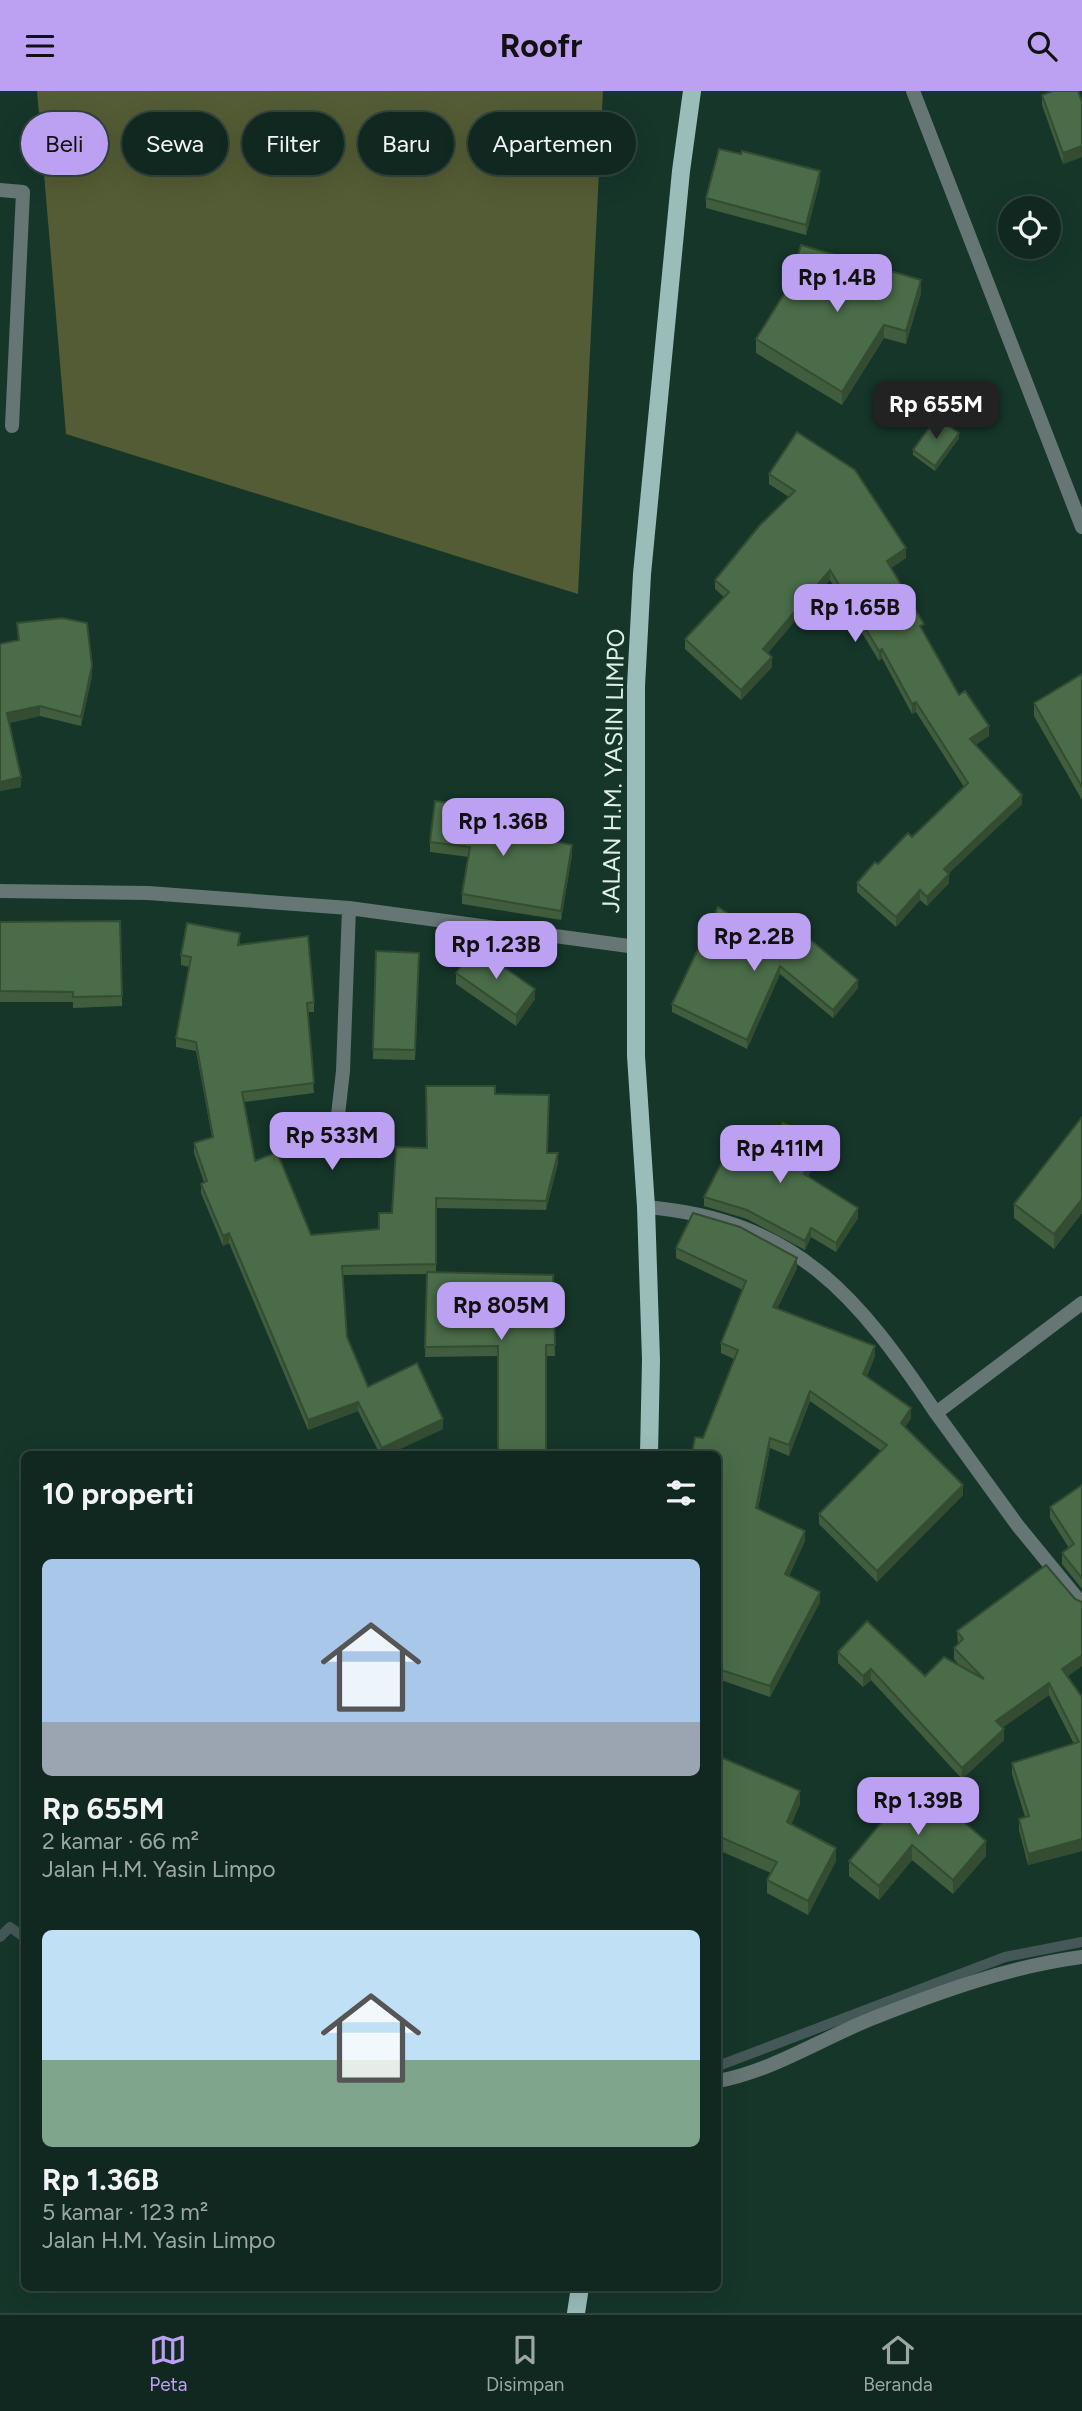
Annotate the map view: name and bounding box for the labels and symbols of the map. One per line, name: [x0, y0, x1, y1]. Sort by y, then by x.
pin: Rp 1.4B: [772, 255, 902, 314]
pin: Rp 655M: [871, 381, 1001, 441]
pin: Rp 1.65B: [783, 585, 927, 644]
street label: JALAN H.M. YASIN LIMPO: [596, 629, 630, 913]
pin: Rp 1.36B: [431, 799, 575, 858]
pin: Rp 2.2B: [689, 913, 819, 973]
pin: Rp 1.23B: [424, 921, 568, 981]
pin: Rp 533M: [267, 1112, 397, 1172]
pin: Rp 411M: [715, 1125, 845, 1185]
pin: Rp 805M: [436, 1283, 566, 1342]
pin: Rp 1.39B: [846, 1777, 990, 1837]

